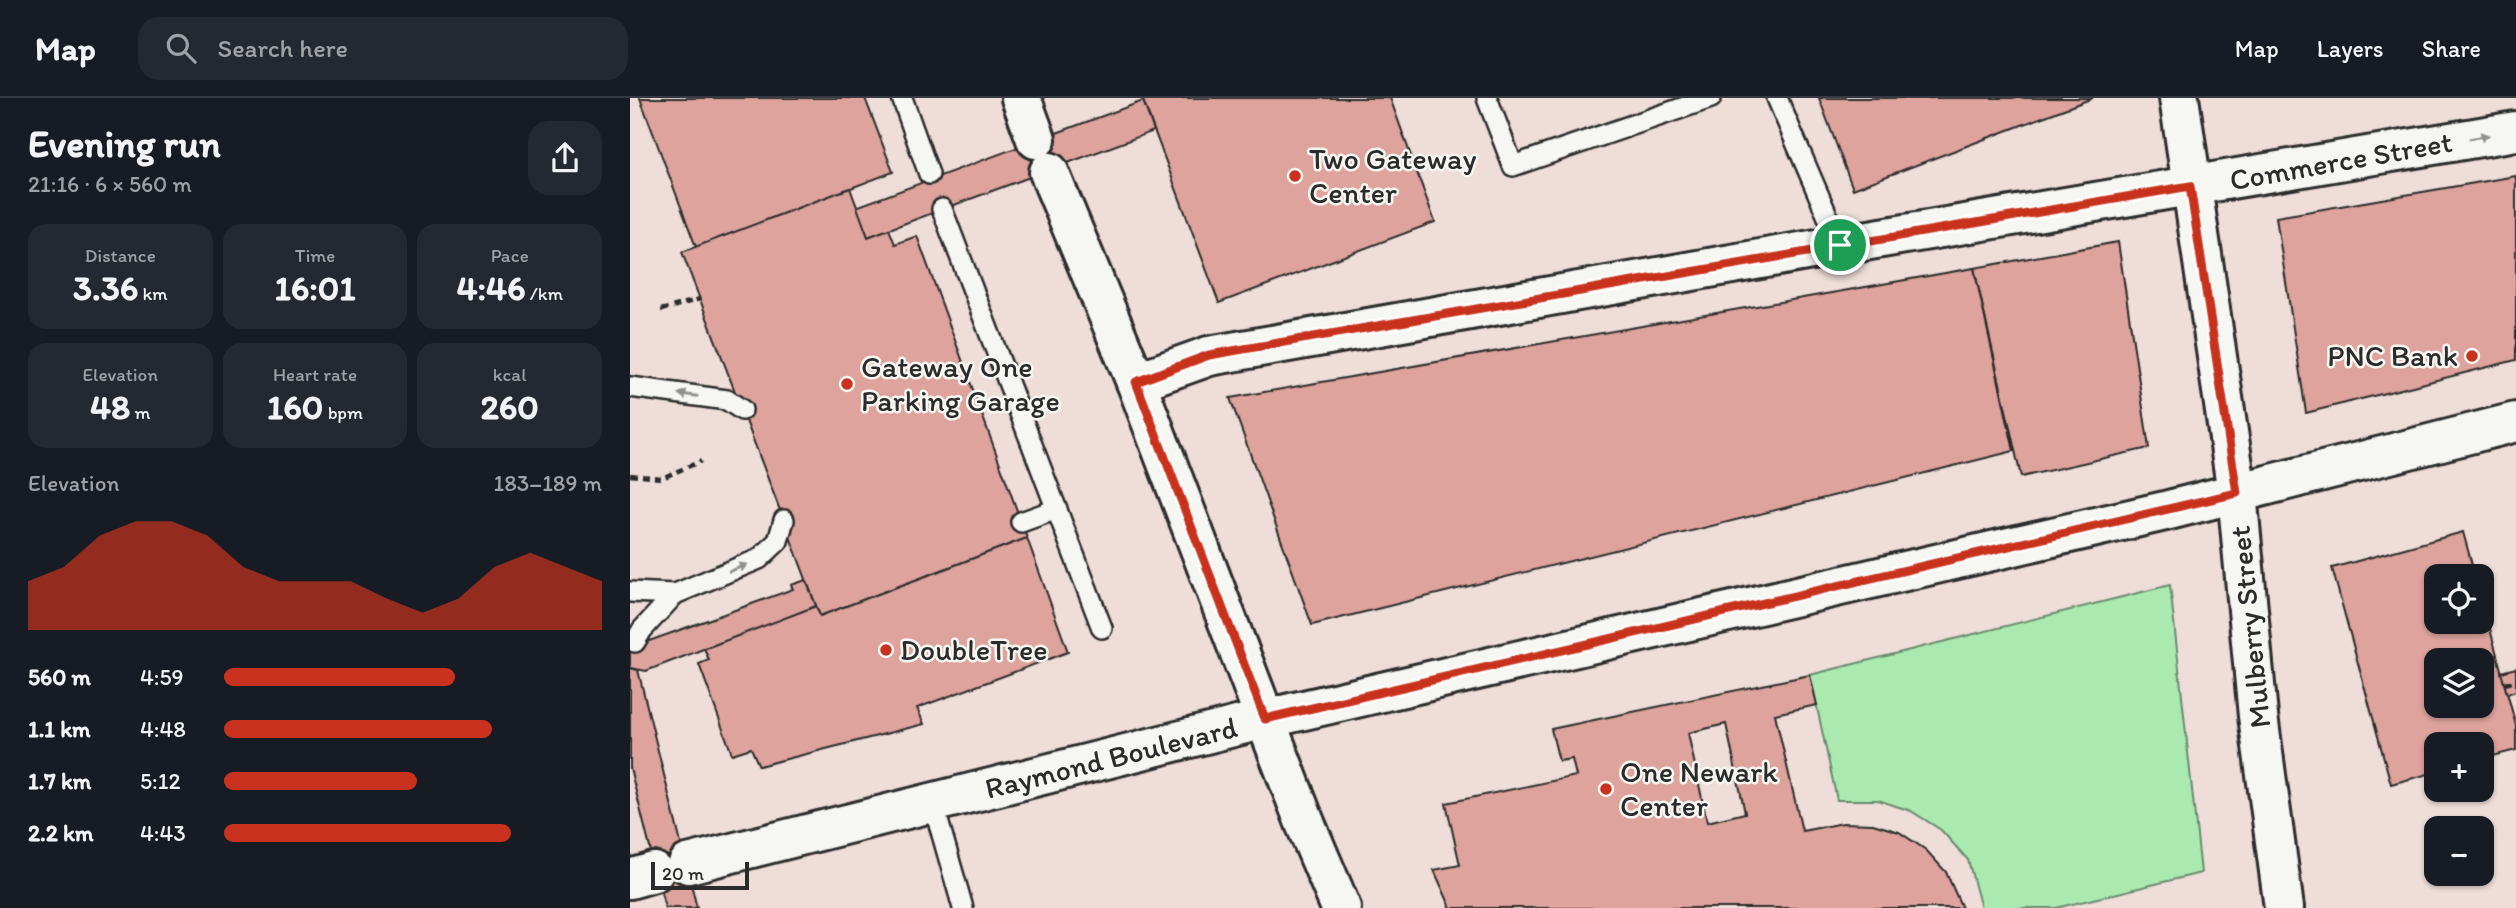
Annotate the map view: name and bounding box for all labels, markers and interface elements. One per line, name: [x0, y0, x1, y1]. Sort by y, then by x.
search box: [138, 17, 628, 80]
text: Map: [35, 29, 96, 68]
icon: search: [162, 29, 200, 67]
text: Search here: [218, 32, 348, 64]
text: Map: [2235, 34, 2279, 63]
text: Layers: [2317, 34, 2384, 63]
text: Share: [2422, 34, 2481, 63]
text: Evening run: [28, 121, 221, 167]
button: share: [528, 121, 602, 195]
street label: Commerce Street: [2227, 123, 2455, 198]
one-way arrow: [2468, 131, 2490, 142]
place label: Two Gateway Center: [1309, 140, 1477, 211]
marker: Two Gateway Center: [1287, 168, 1303, 184]
text: 21:16 · 6 × 560 m: [28, 170, 192, 198]
pin: [1810, 215, 1870, 275]
icon: arrive: [1821, 226, 1859, 264]
text: Distance: [85, 244, 156, 267]
text: Time: [295, 244, 335, 267]
text: Pace: [491, 244, 529, 267]
text: 3.36: [73, 267, 138, 309]
text: 16:01: [274, 267, 356, 309]
text: 4:46: [456, 267, 526, 309]
text: km: [138, 282, 168, 305]
text: /km: [526, 282, 563, 305]
place label: PNC Bank: [2327, 337, 2458, 374]
place label: Gateway One Parking Garage: [861, 348, 1060, 419]
marker: PNC Bank: [2464, 348, 2480, 364]
text: Elevation: [83, 363, 158, 386]
text: Heart rate: [273, 363, 357, 386]
text: kcal: [493, 363, 527, 386]
marker: Gateway One Parking Garage: [839, 376, 855, 392]
text: 48: [90, 386, 130, 428]
text: 160: [267, 386, 323, 428]
text: 260: [480, 386, 539, 428]
one-way arrow: [676, 389, 698, 400]
text: m: [130, 401, 151, 424]
text: bpm: [323, 401, 363, 424]
text: Elevation: [28, 469, 119, 497]
text: 183–189 m: [494, 469, 602, 497]
street label: Mulberry Street: [2220, 524, 2279, 730]
one-way arrow: [727, 562, 748, 573]
map controls: [2424, 564, 2494, 886]
button: locate: [2424, 564, 2494, 634]
place label: DoubleTree: [900, 631, 1047, 668]
marker: DoubleTree: [878, 642, 894, 658]
button: layers: [2424, 648, 2494, 718]
text: 560 m: [28, 663, 91, 691]
text: 4:59: [140, 663, 184, 691]
street label: Raymond Boulevard: [981, 708, 1241, 807]
text: 1.1 km: [28, 715, 91, 743]
text: 4:48: [140, 715, 186, 743]
button: +: [2424, 732, 2494, 802]
place label: One Newark Center: [1620, 753, 1778, 824]
text: 1.7 km: [28, 767, 91, 795]
text: 5:12: [140, 767, 180, 795]
marker: One Newark Center: [1598, 781, 1614, 797]
button: −: [2424, 816, 2494, 886]
text: 2.2 km: [28, 819, 93, 847]
text: 4:43: [140, 819, 186, 847]
scale bar: [651, 859, 749, 891]
text: 20 m: [662, 862, 704, 885]

